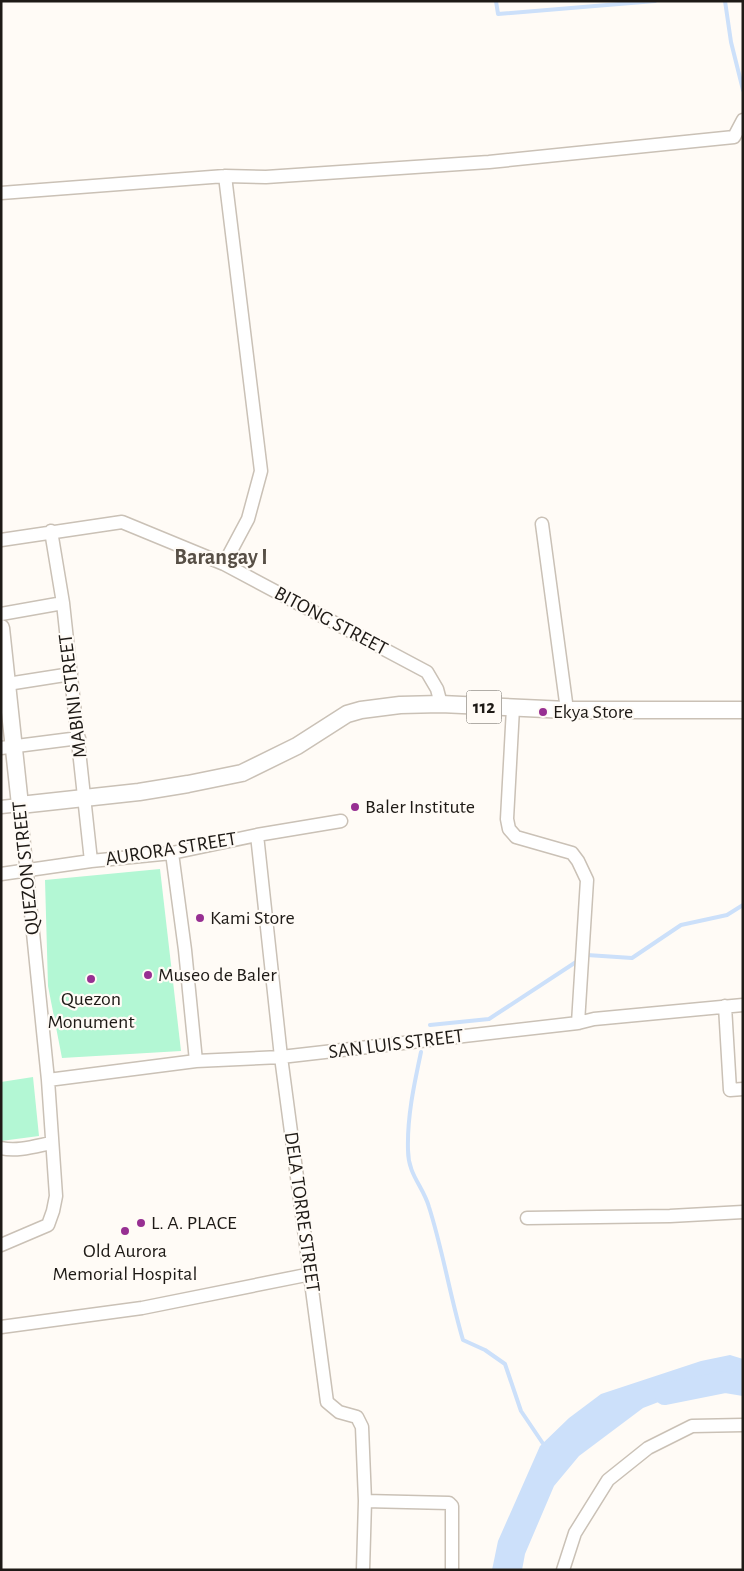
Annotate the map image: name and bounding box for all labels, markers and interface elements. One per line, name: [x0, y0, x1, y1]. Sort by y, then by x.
district label: Barangay I: [174, 546, 268, 569]
street label: BITONG STREET: [271, 583, 391, 659]
street label: MABINI STREET: [55, 633, 91, 759]
road number: 112: [466, 690, 502, 724]
place label: Ekya Store: [553, 702, 633, 722]
marker: Ekya Store: [537, 706, 549, 718]
place label: Baler Institute: [365, 797, 475, 817]
street label: QUEZON STREET: [9, 800, 43, 936]
marker: Baler Institute: [349, 801, 361, 813]
street label: AURORA STREET: [104, 829, 238, 869]
place label: Kami Store: [210, 908, 295, 928]
marker: Kami Store: [194, 912, 206, 924]
place label: Museo de Baler: [158, 965, 277, 985]
marker: Museo de Baler: [142, 969, 154, 981]
marker: Quezon Monument: [85, 973, 97, 985]
place label: Quezon Monument: [47, 989, 135, 1032]
street label: SAN LUIS STREET: [327, 1026, 465, 1062]
street label: DELA TORRE STREET: [281, 1131, 323, 1294]
place label: L. A. PLACE: [151, 1213, 237, 1233]
marker: L. A. PLACE: [135, 1217, 147, 1229]
marker: Old Aurora Memorial Hospital: [119, 1225, 131, 1237]
place label: Old Aurora Memorial Hospital: [52, 1241, 198, 1284]

